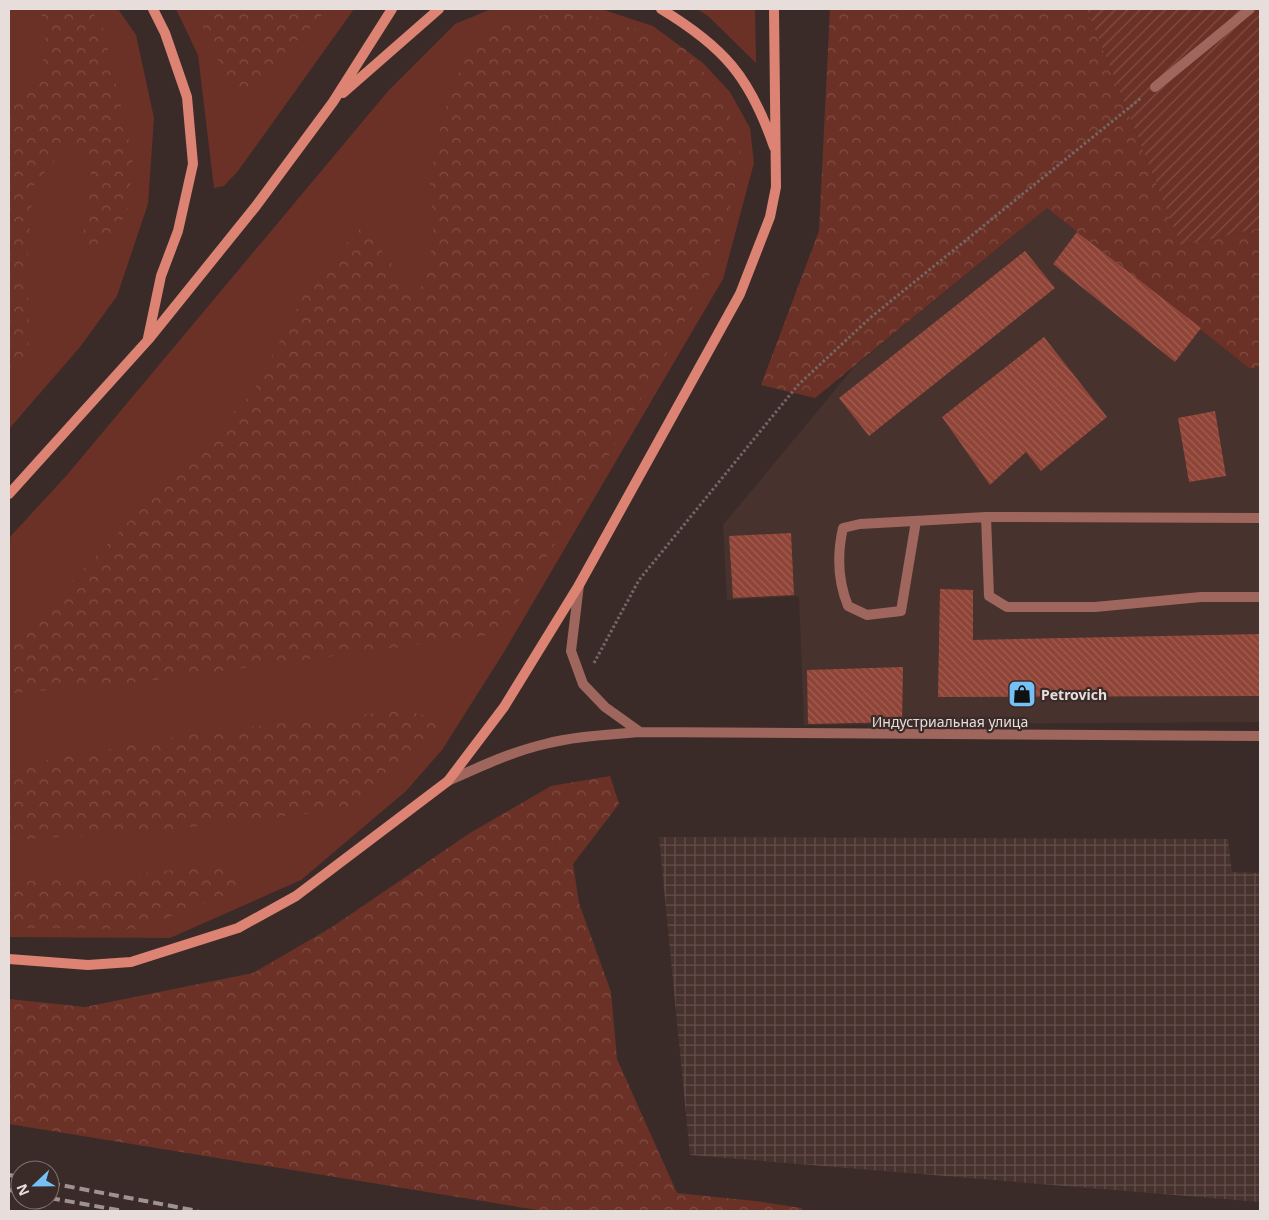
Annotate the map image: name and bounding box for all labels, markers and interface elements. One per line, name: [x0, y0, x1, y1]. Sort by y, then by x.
shop icon: Petrovich: [1007, 679, 1037, 709]
place label: Petrovich: [1041, 685, 1107, 704]
street label: Индустриальная улица: [872, 712, 1028, 731]
north arrow: [10, 1160, 60, 1210]
text: N: [12, 1181, 33, 1199]

